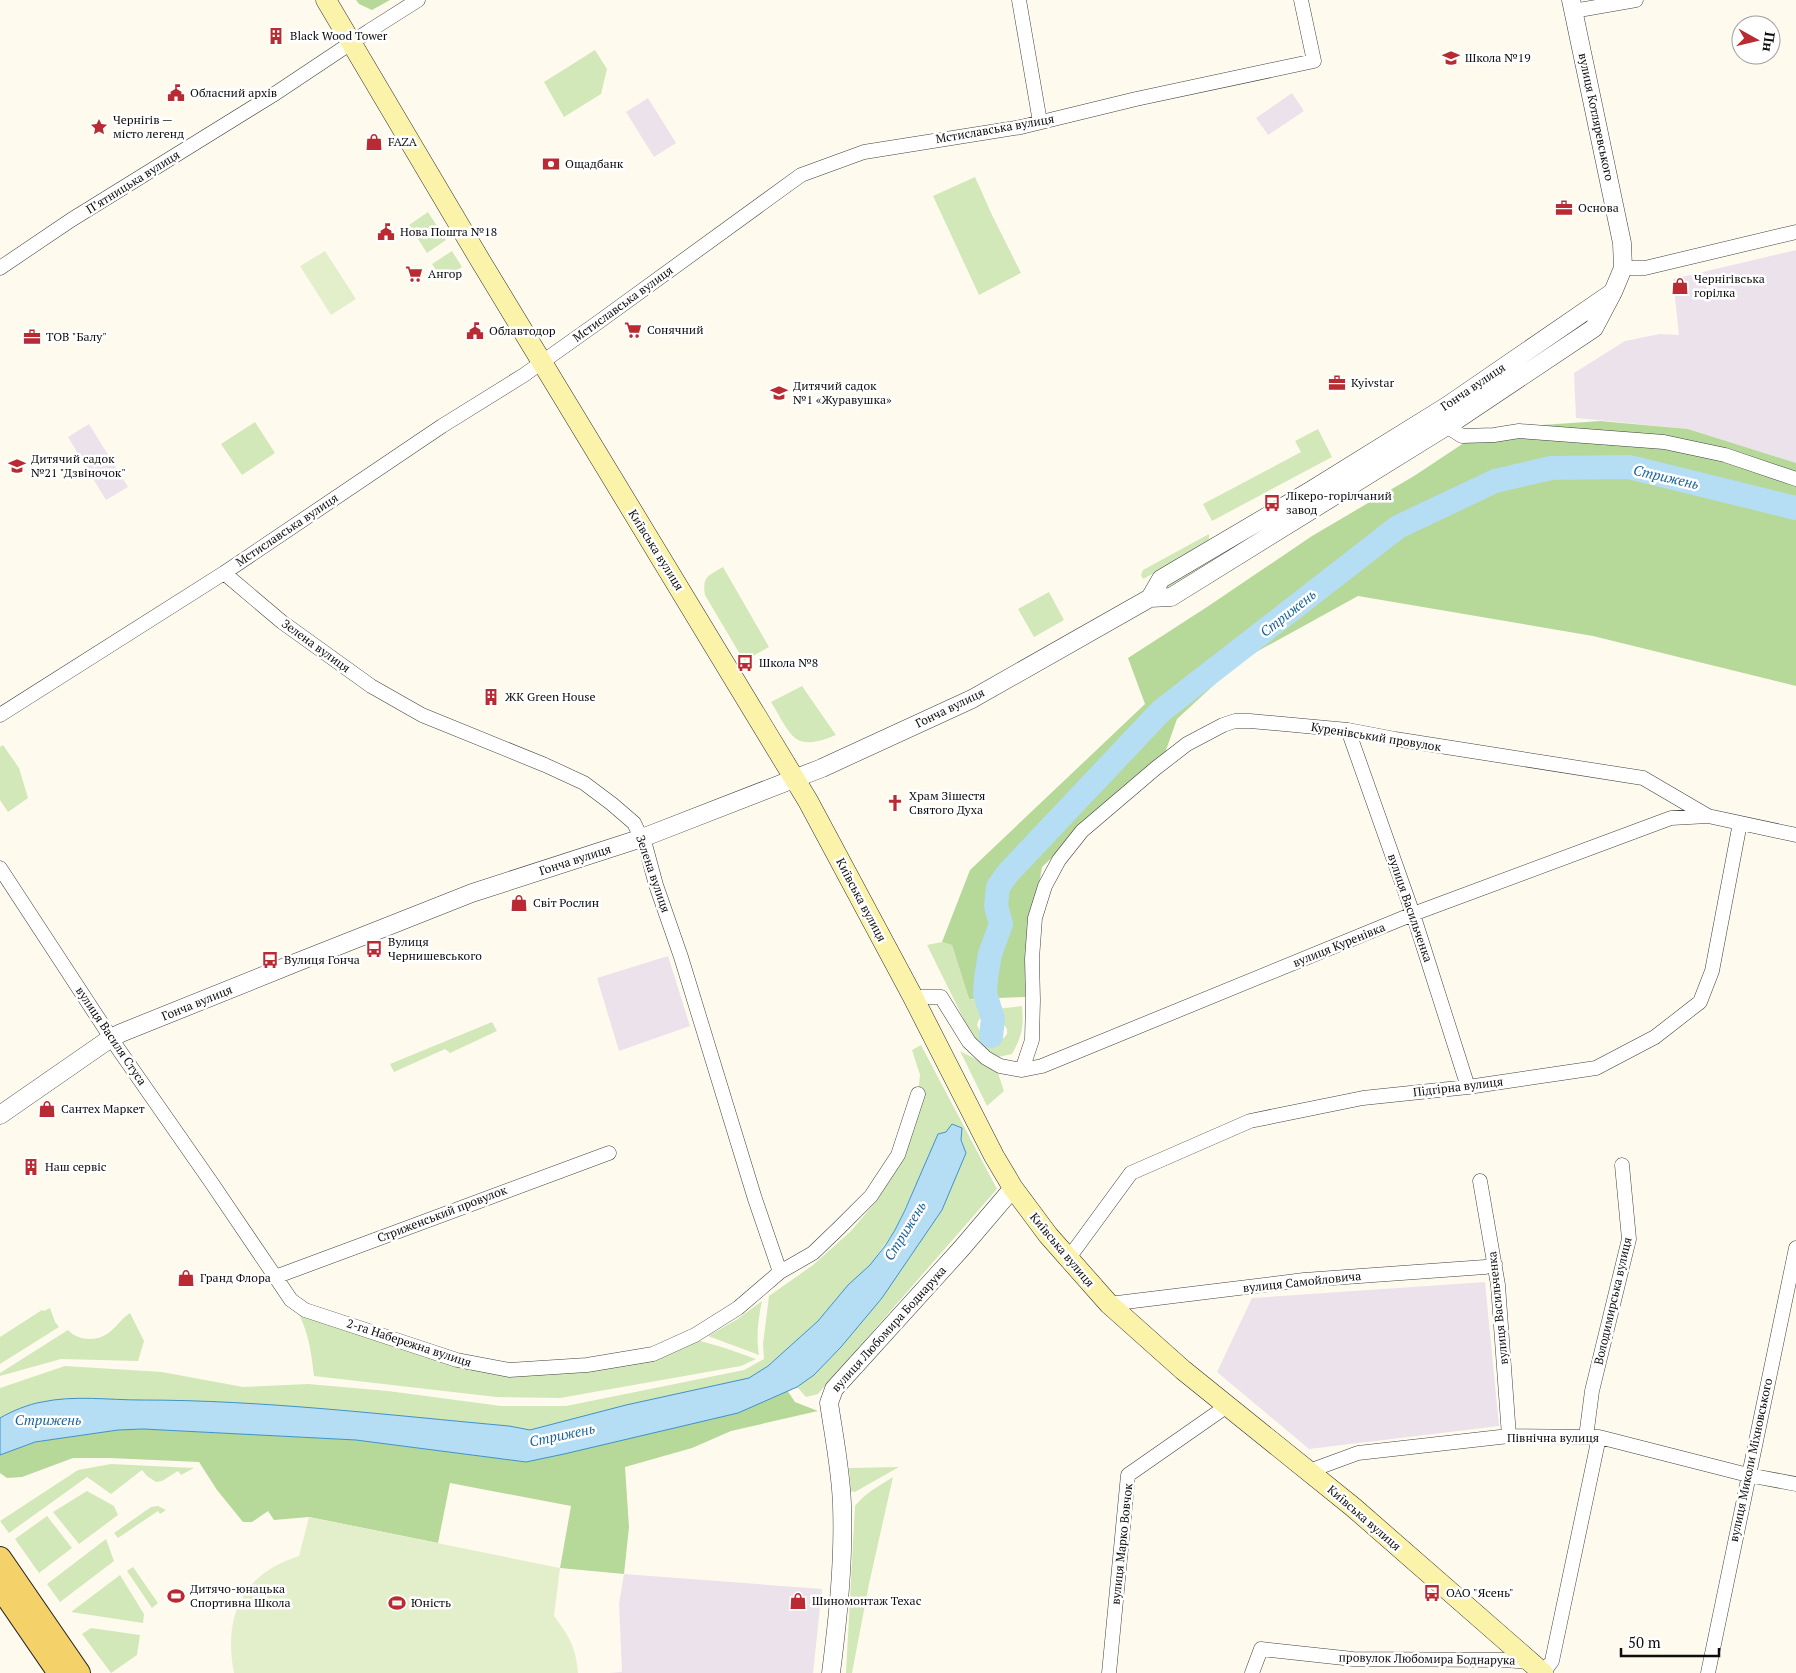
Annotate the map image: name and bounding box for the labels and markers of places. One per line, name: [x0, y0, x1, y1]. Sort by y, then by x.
building icon: Black Wood Tower: [266, 26, 286, 46]
place label: Black Wood Tower: [290, 28, 388, 43]
school or university icon: Школа №19: [1441, 48, 1461, 68]
place label: Школа №19: [1465, 50, 1531, 65]
public building icon: Обласний архів: [166, 83, 186, 103]
place label: Обласний архів: [190, 85, 277, 100]
place label: Чернігів — місто легенд: [113, 112, 184, 141]
place icon: Чернігів — місто легенд: [89, 117, 109, 137]
shop icon: FAZA: [364, 132, 384, 152]
place label: FAZA: [388, 134, 418, 149]
bank icon: Ощадбанк: [541, 154, 561, 174]
place label: Ощадбанк: [565, 156, 624, 171]
office icon: Основа: [1554, 198, 1574, 218]
place label: Основа: [1578, 200, 1619, 215]
public building icon: Нова Пошта №18: [376, 222, 396, 242]
place label: Нова Пошта №18: [400, 224, 497, 239]
supermarket icon: Ангор: [404, 264, 424, 284]
place label: Ангор: [428, 266, 462, 281]
place label: Чернігівська горілка: [1694, 271, 1765, 300]
shop icon: Чернігівська горілка: [1670, 276, 1690, 296]
supermarket icon: Сонячний: [623, 320, 643, 340]
public building icon: Облавтодор: [465, 321, 485, 341]
place label: Сонячний: [647, 322, 704, 337]
place label: Облавтодор: [489, 323, 556, 338]
office icon: ТОВ "Балу": [22, 327, 42, 347]
place label: ТОВ "Балу": [46, 329, 107, 344]
office icon: Kyivstar: [1327, 373, 1347, 393]
place label: Kyivstar: [1351, 375, 1395, 390]
place label: Дитячий садок №1 «Журавушка»: [793, 378, 892, 407]
school or university icon: Дитячий садок №1 «Журавушка»: [769, 383, 789, 403]
place label: Дитячий садок №21 "Дзвіночок": [31, 451, 126, 480]
school or university icon: Дитячий садок №21 "Дзвіночок": [7, 456, 27, 476]
place label: Лікеро-горілчаний завод: [1285, 488, 1392, 517]
bus stop icon: Лікеро-горілчаний завод: [1262, 493, 1282, 513]
bus stop icon: Школа №8: [735, 653, 755, 673]
place label: Школа №8: [759, 655, 818, 670]
building icon: ЖК Green House: [481, 687, 501, 707]
place label: ЖК Green House: [505, 689, 596, 704]
place label: Храм Зішестя Святого Духа: [909, 788, 985, 817]
church icon: Храм Зішестя Святого Духа: [885, 793, 905, 813]
shop icon: Свiт Рослин: [509, 893, 529, 913]
place label: Свiт Рослин: [533, 895, 599, 910]
place label: Вулиця Чернишевського: [388, 934, 482, 963]
bus stop icon: Вулиця Чернишевського: [364, 939, 384, 959]
bus stop icon: Вулиця Гонча: [260, 950, 280, 970]
place label: Вулиця Гонча: [284, 952, 360, 967]
shop icon: Сантех Маркет: [37, 1099, 57, 1119]
place label: Сантех Маркет: [61, 1101, 145, 1116]
building icon: Наш сервіс: [21, 1157, 41, 1177]
place label: Наш сервіс: [45, 1159, 107, 1174]
shop icon: Гранд Флора: [176, 1268, 196, 1288]
place label: Гранд Флора: [200, 1270, 271, 1285]
place label: Дитячо-юнацька Спортивна Школа: [190, 1581, 291, 1610]
bus stop icon: ОАО "Ясень": [1422, 1583, 1442, 1603]
place label: ОАО "Ясень": [1446, 1585, 1514, 1600]
sports icon: Дитячо-юнацька Спортивна Школа: [166, 1586, 186, 1606]
shop icon: Шиномонтаж Техас: [788, 1591, 808, 1611]
sports icon: Юність: [387, 1593, 407, 1613]
place label: Шиномонтаж Техас: [812, 1593, 922, 1608]
place label: Юність: [411, 1595, 451, 1610]

